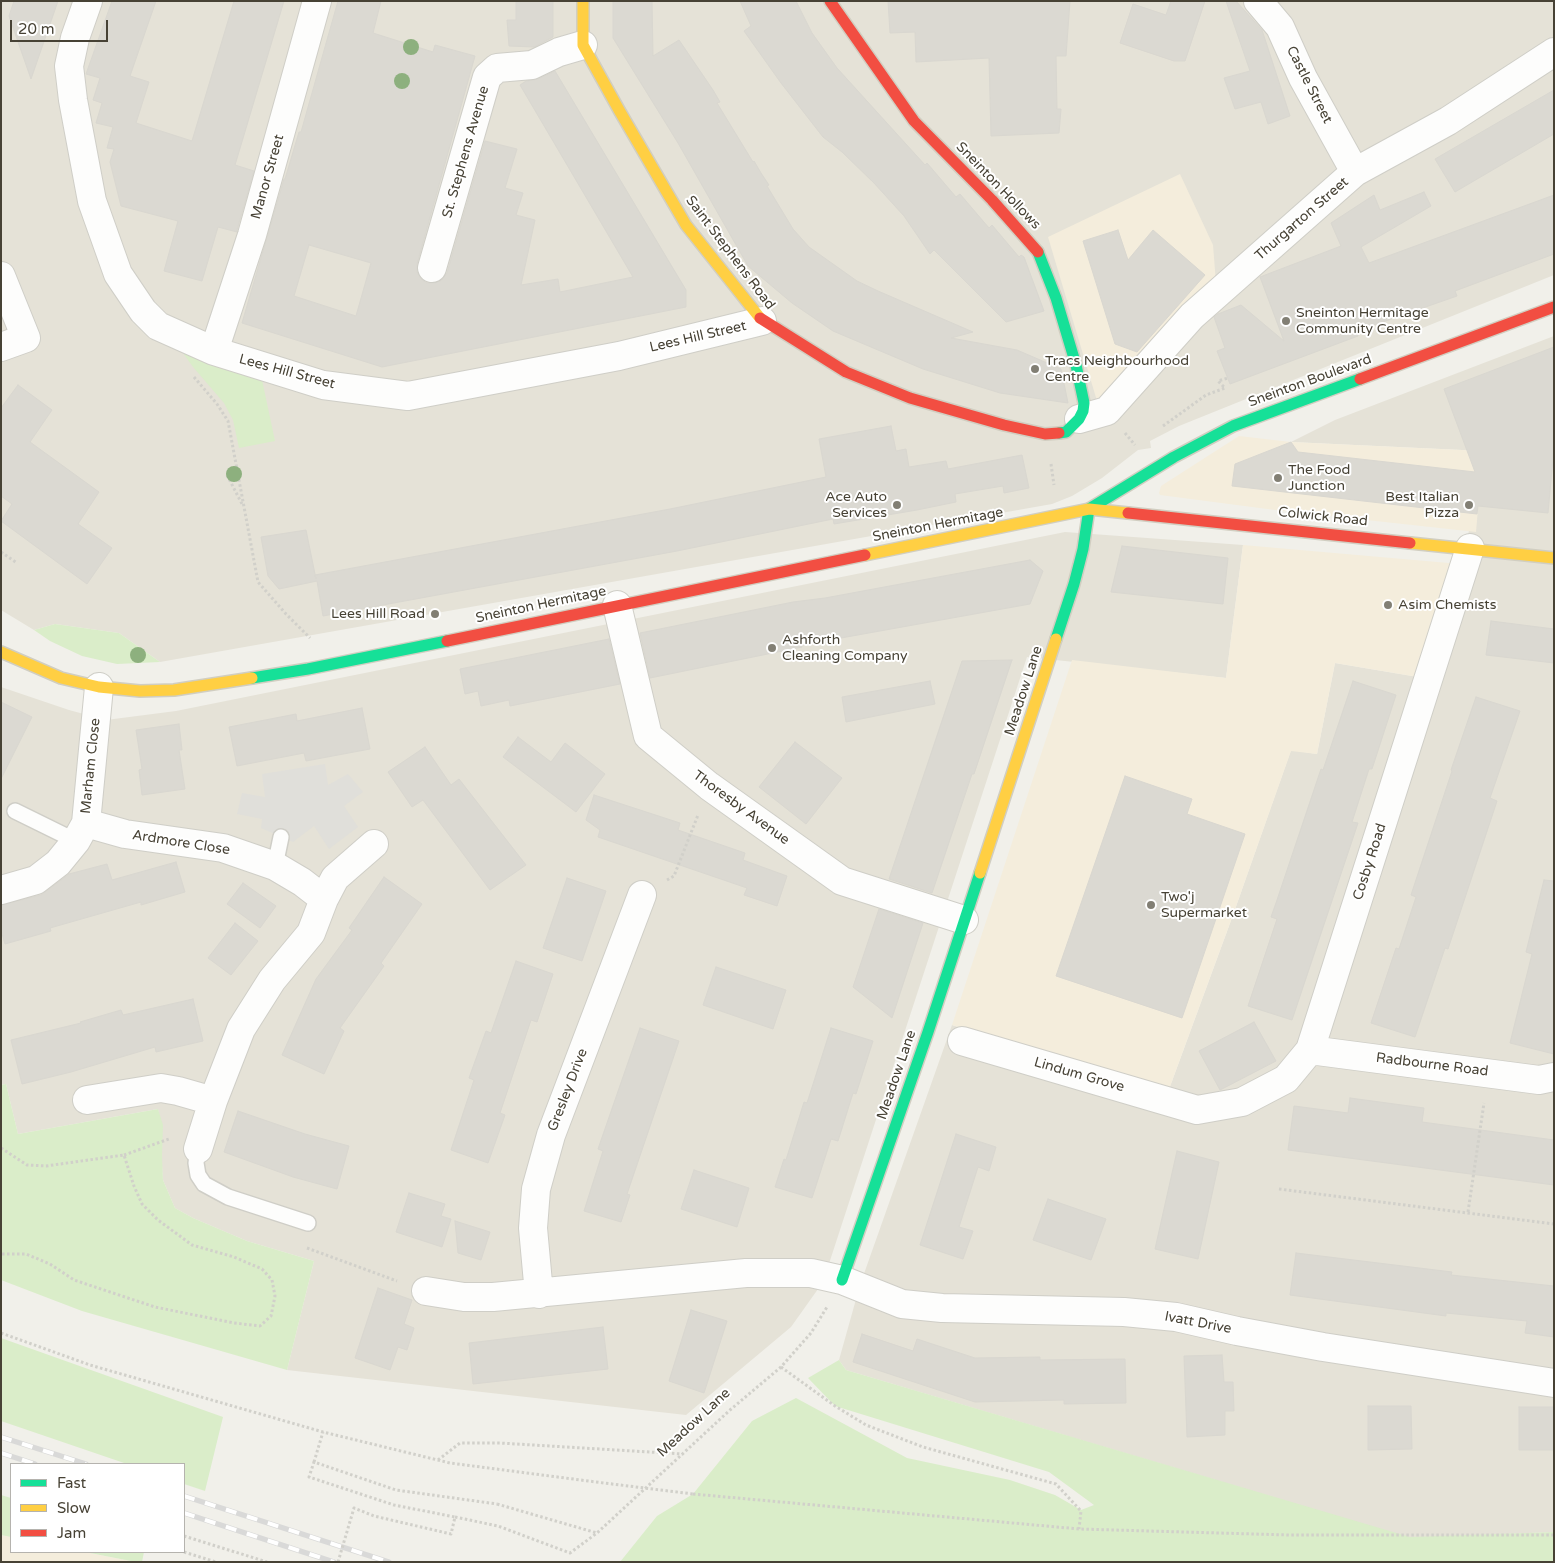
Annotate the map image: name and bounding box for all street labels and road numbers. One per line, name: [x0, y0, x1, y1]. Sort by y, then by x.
street label: Castle Street: [1282, 43, 1336, 127]
street label: St. Stephens Avenue: [439, 84, 493, 220]
street label: Manor Street: [248, 133, 288, 221]
street label: Sneinton Hollows: [952, 139, 1044, 233]
street label: Thurgarton Street: [1252, 174, 1352, 264]
street label: Saint Stephens Road: [682, 193, 778, 313]
street label: Lees Hill Street: [648, 318, 748, 356]
street label: Lees Hill Street: [237, 351, 337, 393]
street label: Sneinton Boulevard: [1246, 351, 1374, 411]
street label: Sneinton Hermitage: [871, 504, 1005, 546]
street label: Colwick Road: [1277, 504, 1369, 530]
street label: Sneinton Hermitage: [474, 583, 608, 627]
street label: Meadow Lane: [1002, 644, 1046, 738]
street label: Marham Close: [78, 717, 104, 815]
street label: Thoresby Avenue: [689, 767, 793, 849]
street label: Cosby Road: [1350, 821, 1390, 903]
street label: Ardmore Close: [131, 827, 231, 859]
street label: Meadow Lane: [874, 1028, 920, 1122]
street label: Gresley Drive: [545, 1046, 591, 1134]
street label: Radbourne Road: [1375, 1050, 1489, 1080]
street label: Lindum Grove: [1032, 1054, 1126, 1096]
street label: Ivatt Drive: [1163, 1308, 1233, 1338]
street label: Meadow Lane: [654, 1385, 734, 1461]

